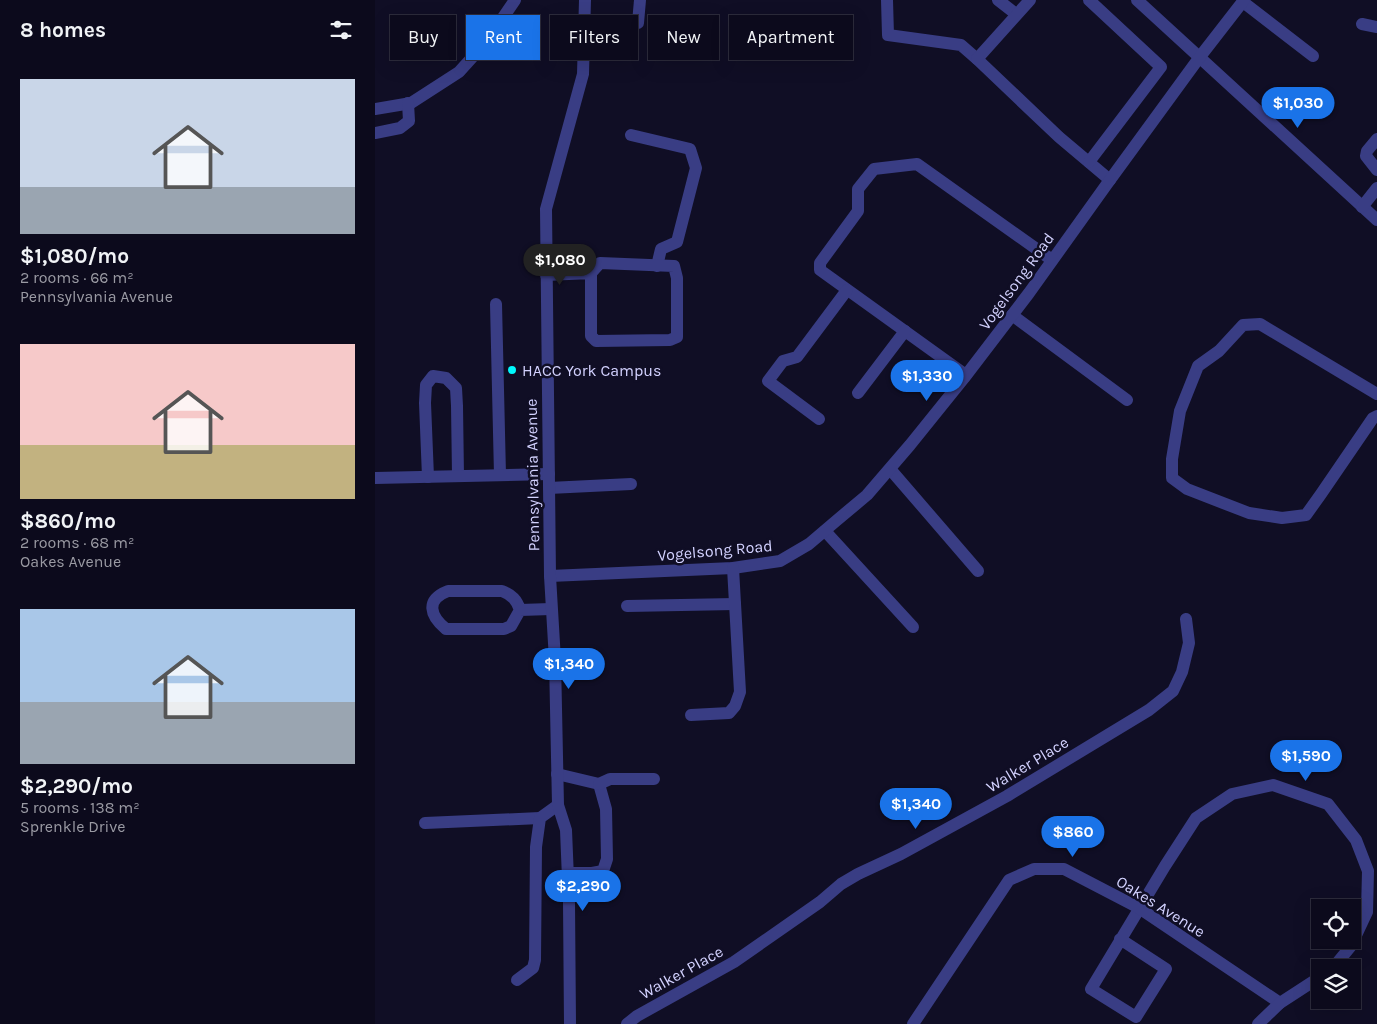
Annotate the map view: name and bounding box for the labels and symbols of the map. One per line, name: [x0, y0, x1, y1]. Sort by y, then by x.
pin: $1,030: [1257, 86, 1339, 129]
street label: Vogelsong Road: [975, 229, 1058, 334]
pin: $1,080: [519, 244, 601, 286]
pin: $1,330: [886, 360, 968, 402]
place label: HACC York Campus: [522, 361, 661, 380]
marker: HACC York Campus: [506, 364, 518, 376]
street label: Pennsylvania Avenue: [522, 398, 543, 552]
street label: Vogelsong Road: [657, 536, 773, 565]
pin: $1,340: [528, 648, 610, 690]
street label: Walker Place: [983, 732, 1072, 796]
pin: $1,590: [1265, 740, 1347, 782]
pin: $1,340: [875, 788, 957, 830]
pin: $860: [1043, 816, 1103, 858]
pin: $2,290: [542, 870, 624, 912]
street label: Oakes Avenue: [1113, 872, 1209, 941]
street label: Walker Place: [636, 942, 726, 1003]

